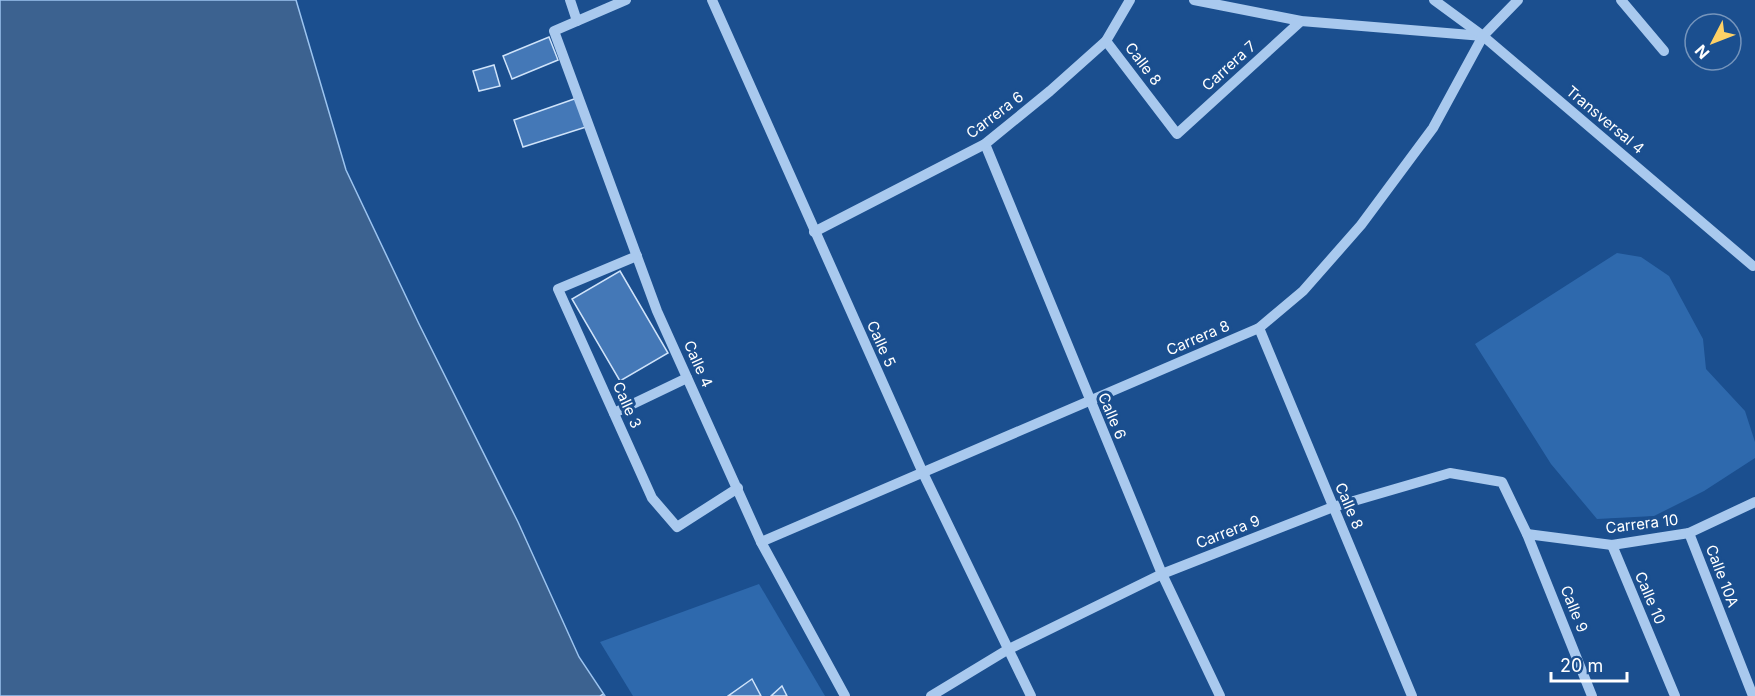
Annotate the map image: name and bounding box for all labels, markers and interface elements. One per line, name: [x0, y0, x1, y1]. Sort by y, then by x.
north arrow: [1683, 12, 1743, 72]
street label: Carrera 7: [1198, 36, 1260, 95]
street label: Calle 8: [1121, 38, 1166, 89]
text: N: [1690, 41, 1713, 63]
street label: Transversal 4: [1562, 81, 1648, 158]
street label: Carrera 6: [962, 87, 1027, 142]
street label: Carrera 8: [1163, 316, 1232, 359]
street label: Calle 5: [863, 318, 900, 370]
street label: Calle 4: [680, 337, 717, 390]
street label: Calle 3: [609, 379, 646, 431]
street label: Calle 6: [1094, 390, 1131, 442]
street label: Calle 8: [1331, 480, 1368, 532]
street label: Carrera 10: [1604, 510, 1679, 537]
street label: Carrera 9: [1193, 511, 1263, 552]
street label: Calle 10A: [1702, 542, 1743, 610]
street label: Calle 10: [1631, 569, 1670, 627]
street label: Calle 9: [1556, 583, 1592, 635]
scale bar: [1551, 645, 1628, 683]
text: 20 m: [1560, 655, 1603, 676]

